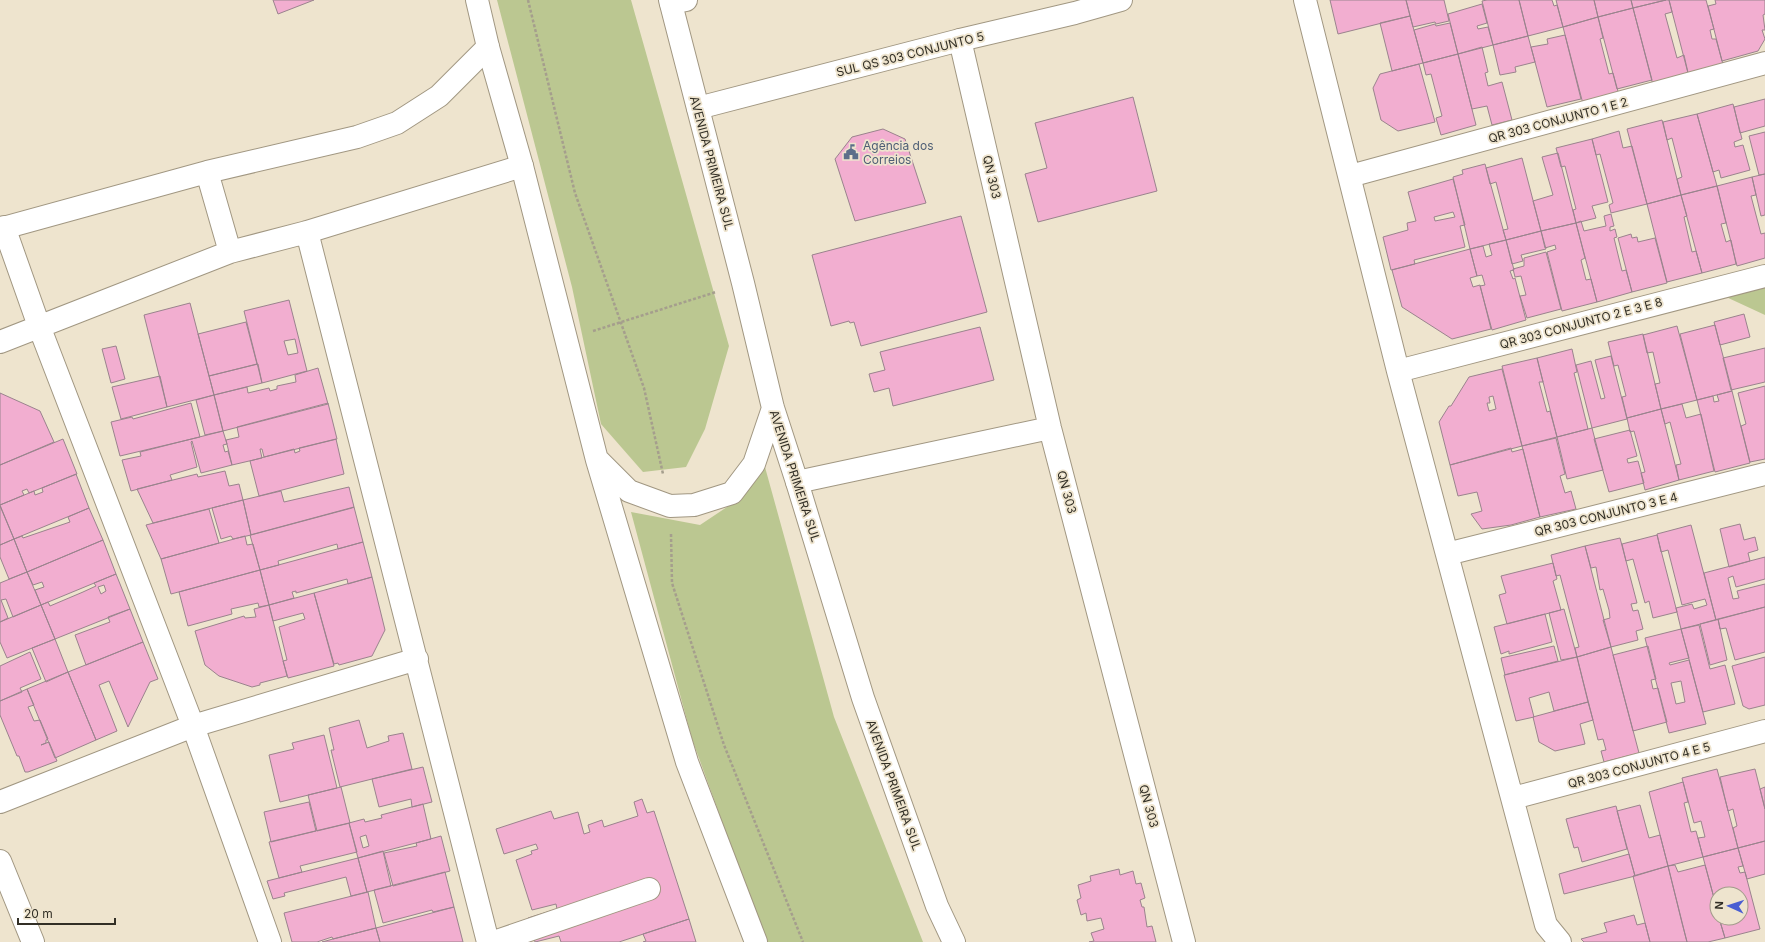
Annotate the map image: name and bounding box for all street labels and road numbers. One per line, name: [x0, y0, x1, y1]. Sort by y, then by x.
street label: SUL QS 303 CONJUNTO 5: [835, 28, 985, 80]
street label: QR 303 CONJUNTO 1 E 2: [1487, 94, 1629, 146]
street label: AVENIDA PRIMEIRA SUL: [687, 95, 737, 232]
street label: QN 303: [980, 154, 1004, 200]
street label: QR 303 CONJUNTO 2 E 3 E 8: [1498, 294, 1664, 352]
street label: AVENIDA PRIMEIRA SUL: [767, 408, 823, 544]
street label: QN 303: [1054, 469, 1080, 515]
street label: QR 303 CONJUNTO 3 E 4: [1533, 489, 1679, 539]
street label: AVENIDA PRIMEIRA SUL: [863, 718, 925, 853]
street label: QR 303 CONJUNTO 4 E 5: [1566, 739, 1712, 791]
street label: QN 303: [1136, 783, 1162, 829]

